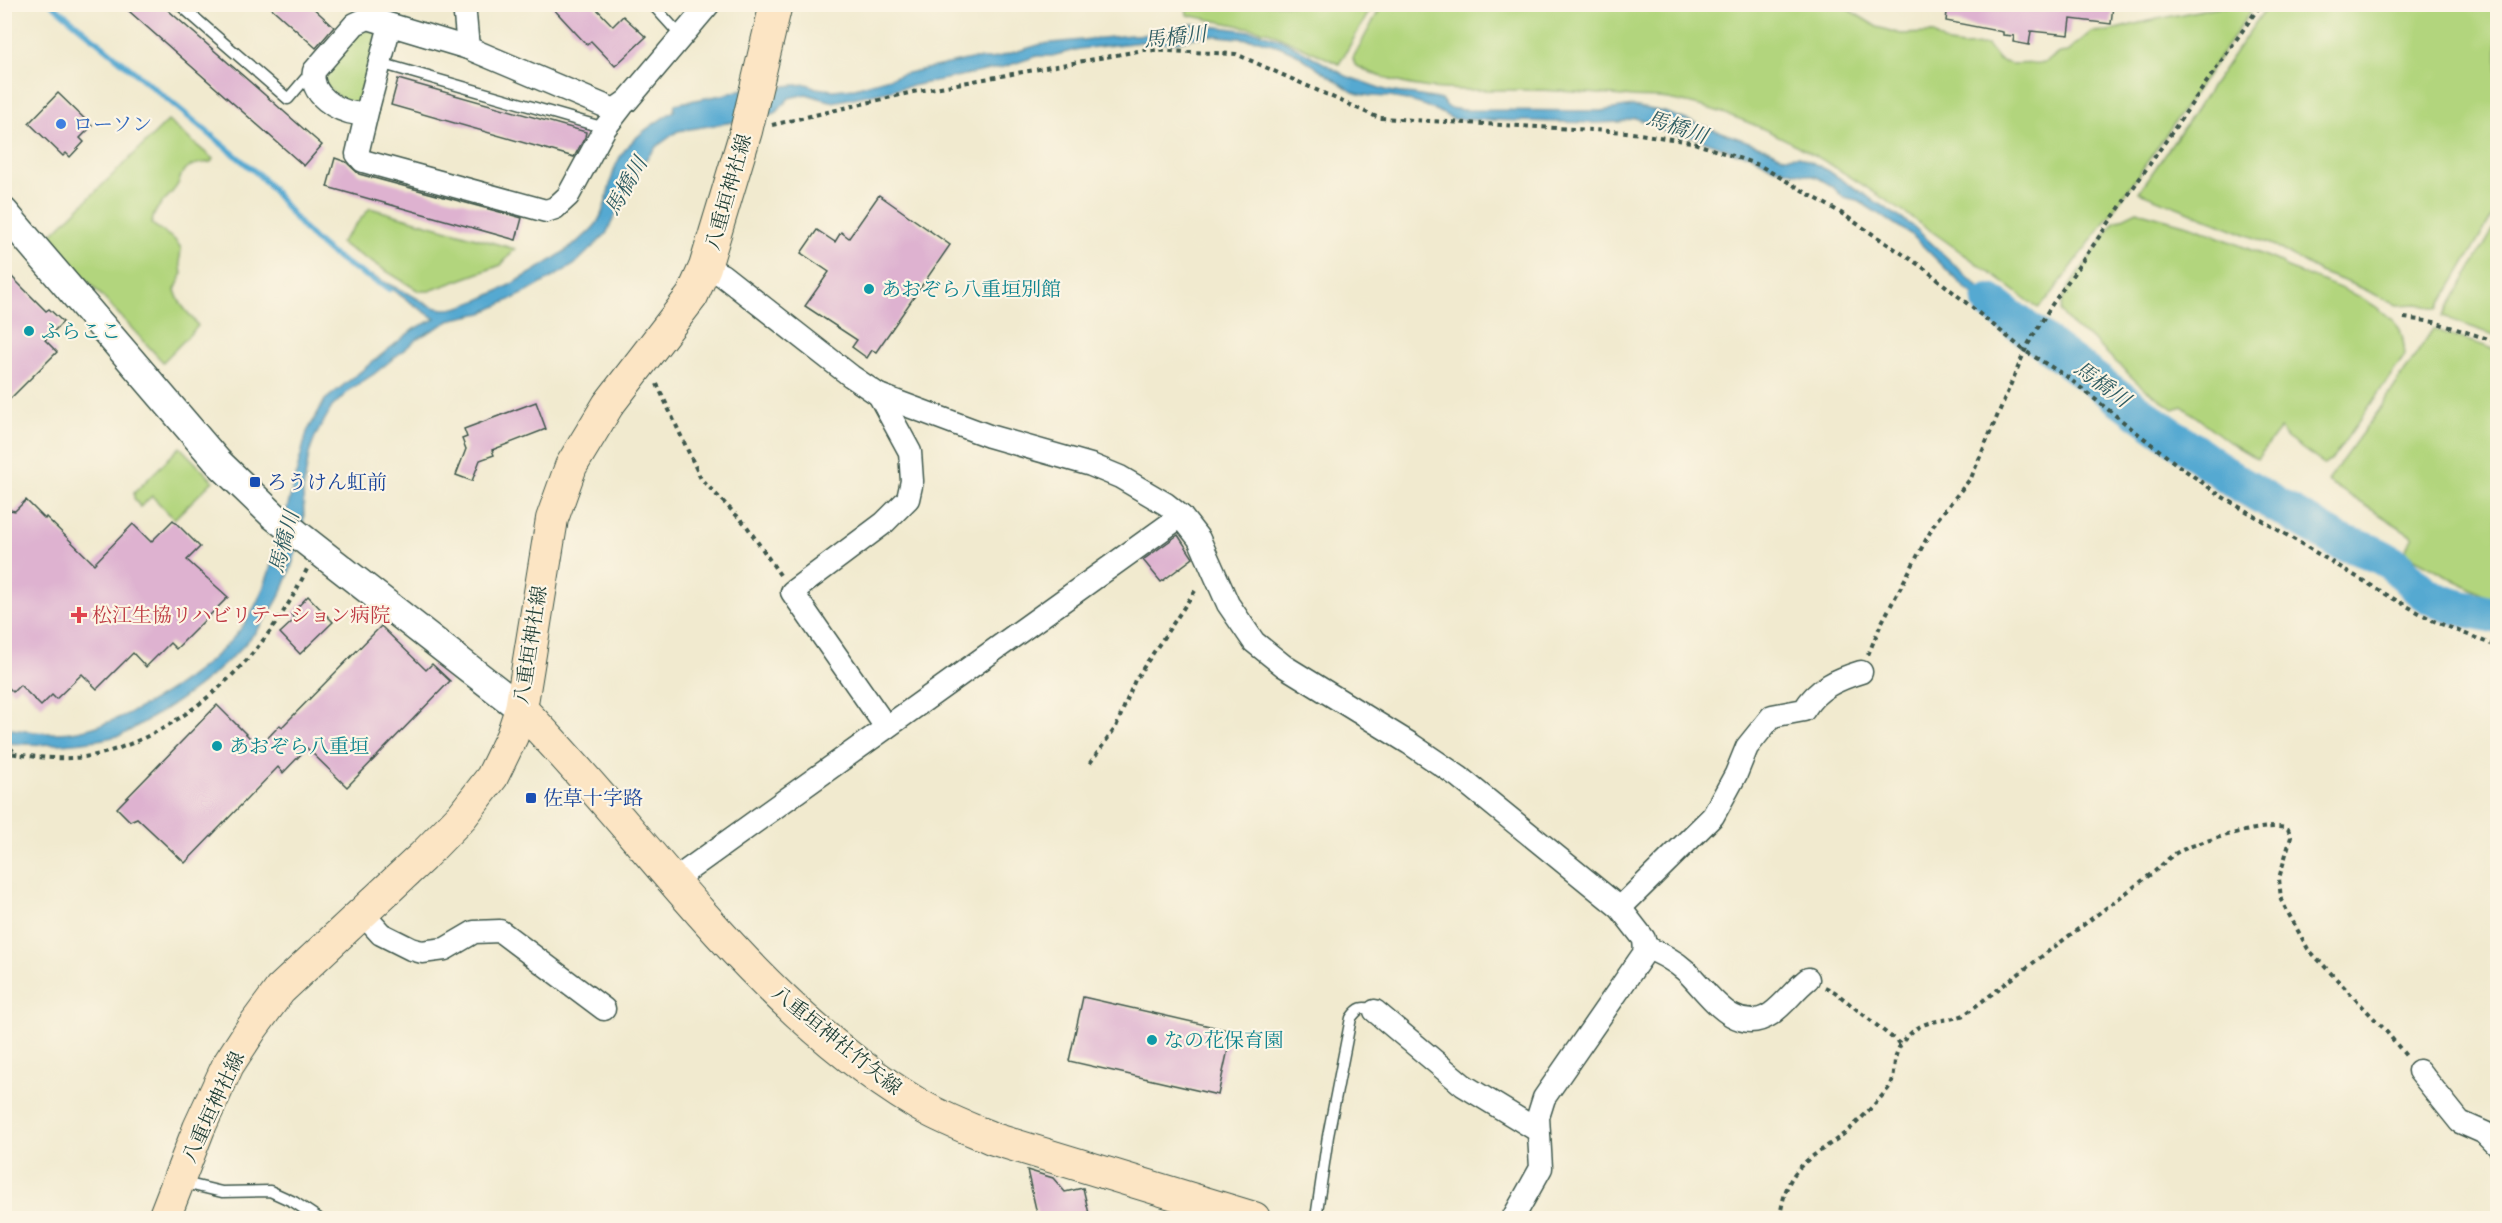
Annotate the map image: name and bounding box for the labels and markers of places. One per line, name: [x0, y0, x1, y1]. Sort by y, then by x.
place label: ローソン: [73, 112, 152, 136]
marker: ローソン: [54, 117, 68, 131]
place label: あおぞら八重垣別館: [881, 277, 1061, 301]
marker: あおぞら八重垣別館: [862, 282, 876, 296]
place label: ふらここ: [41, 319, 121, 343]
marker: ふらここ: [22, 324, 36, 338]
place label: ろうけん虹前: [267, 470, 387, 494]
marker: ろうけん虹前: [248, 475, 262, 489]
place label: 松江生協リハビリテーション病院: [92, 603, 390, 627]
marker: 松江生協リハビリテーション病院: [70, 606, 88, 624]
place label: あおぞら八重垣: [229, 734, 369, 758]
marker: あおぞら八重垣: [210, 739, 224, 753]
place label: 佐草十字路: [543, 786, 643, 810]
marker: 佐草十字路: [524, 791, 538, 805]
place label: なの花保育園: [1164, 1028, 1284, 1052]
marker: なの花保育園: [1145, 1033, 1159, 1047]

